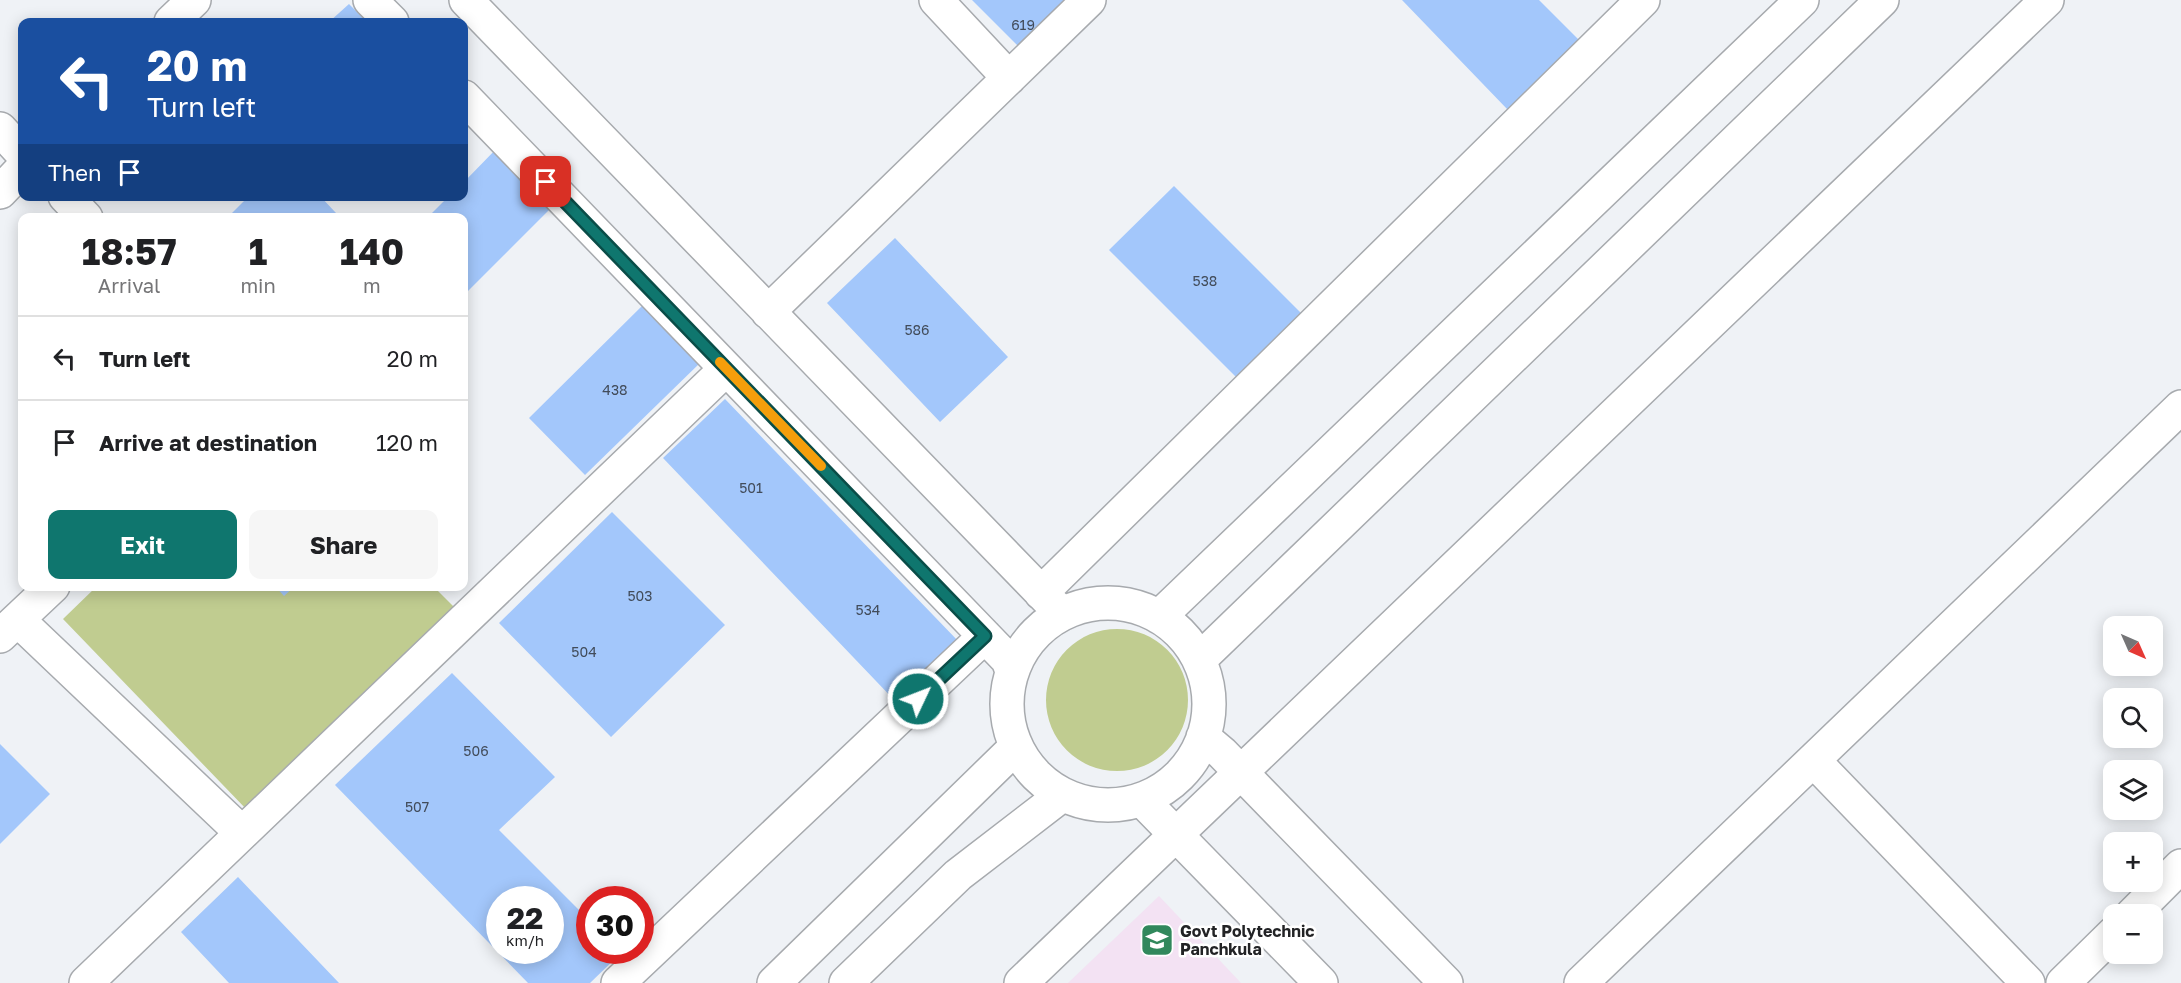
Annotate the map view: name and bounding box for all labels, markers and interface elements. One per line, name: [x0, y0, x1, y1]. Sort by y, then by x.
house number: 619: [1011, 16, 1035, 33]
text: 20 m: [147, 40, 247, 90]
icon: left: [48, 42, 126, 120]
text: Turn left: [147, 91, 256, 123]
icon: arrive: [113, 156, 146, 189]
pin: [520, 156, 571, 207]
text: Then: [48, 159, 101, 186]
icon: arrive: [529, 165, 562, 198]
text: 18:57: [82, 230, 177, 273]
text: 1: [249, 230, 267, 273]
text: 140: [340, 230, 404, 273]
house number: 538: [1193, 272, 1217, 289]
text: Arrival: [98, 273, 161, 297]
text: min: [240, 273, 276, 297]
text: m: [363, 273, 381, 297]
house number: 586: [904, 321, 930, 338]
icon: left: [48, 342, 81, 375]
text: Turn left: [99, 345, 190, 372]
text: 20 m: [387, 345, 438, 372]
house number: 438: [602, 381, 628, 398]
icon: arrive: [48, 426, 81, 459]
text: Arrive at destination: [99, 429, 317, 456]
text: 120 m: [376, 429, 438, 456]
house number: 501: [739, 479, 763, 496]
button: Exit: [48, 510, 237, 579]
button: Share: [249, 510, 438, 579]
house number: 503: [628, 587, 653, 604]
house number: 534: [856, 601, 880, 618]
north arrow: [2103, 616, 2163, 676]
map controls: [2103, 616, 2163, 964]
house number: 504: [571, 643, 597, 660]
position arrow: [886, 667, 950, 731]
button: search: [2103, 688, 2163, 748]
house number: 506: [463, 742, 489, 759]
button: layers: [2103, 760, 2163, 820]
house number: 507: [405, 798, 429, 815]
button: +: [2103, 832, 2163, 892]
speed limit sign: 30: [576, 886, 654, 964]
text: 22: [507, 900, 543, 936]
button: −: [2103, 904, 2163, 964]
place label: Govt Polytechnic Panchkula: [1180, 921, 1314, 959]
school or university icon: Govt Polytechnic Panchkula: [1139, 922, 1175, 958]
text: km/h: [506, 931, 544, 949]

